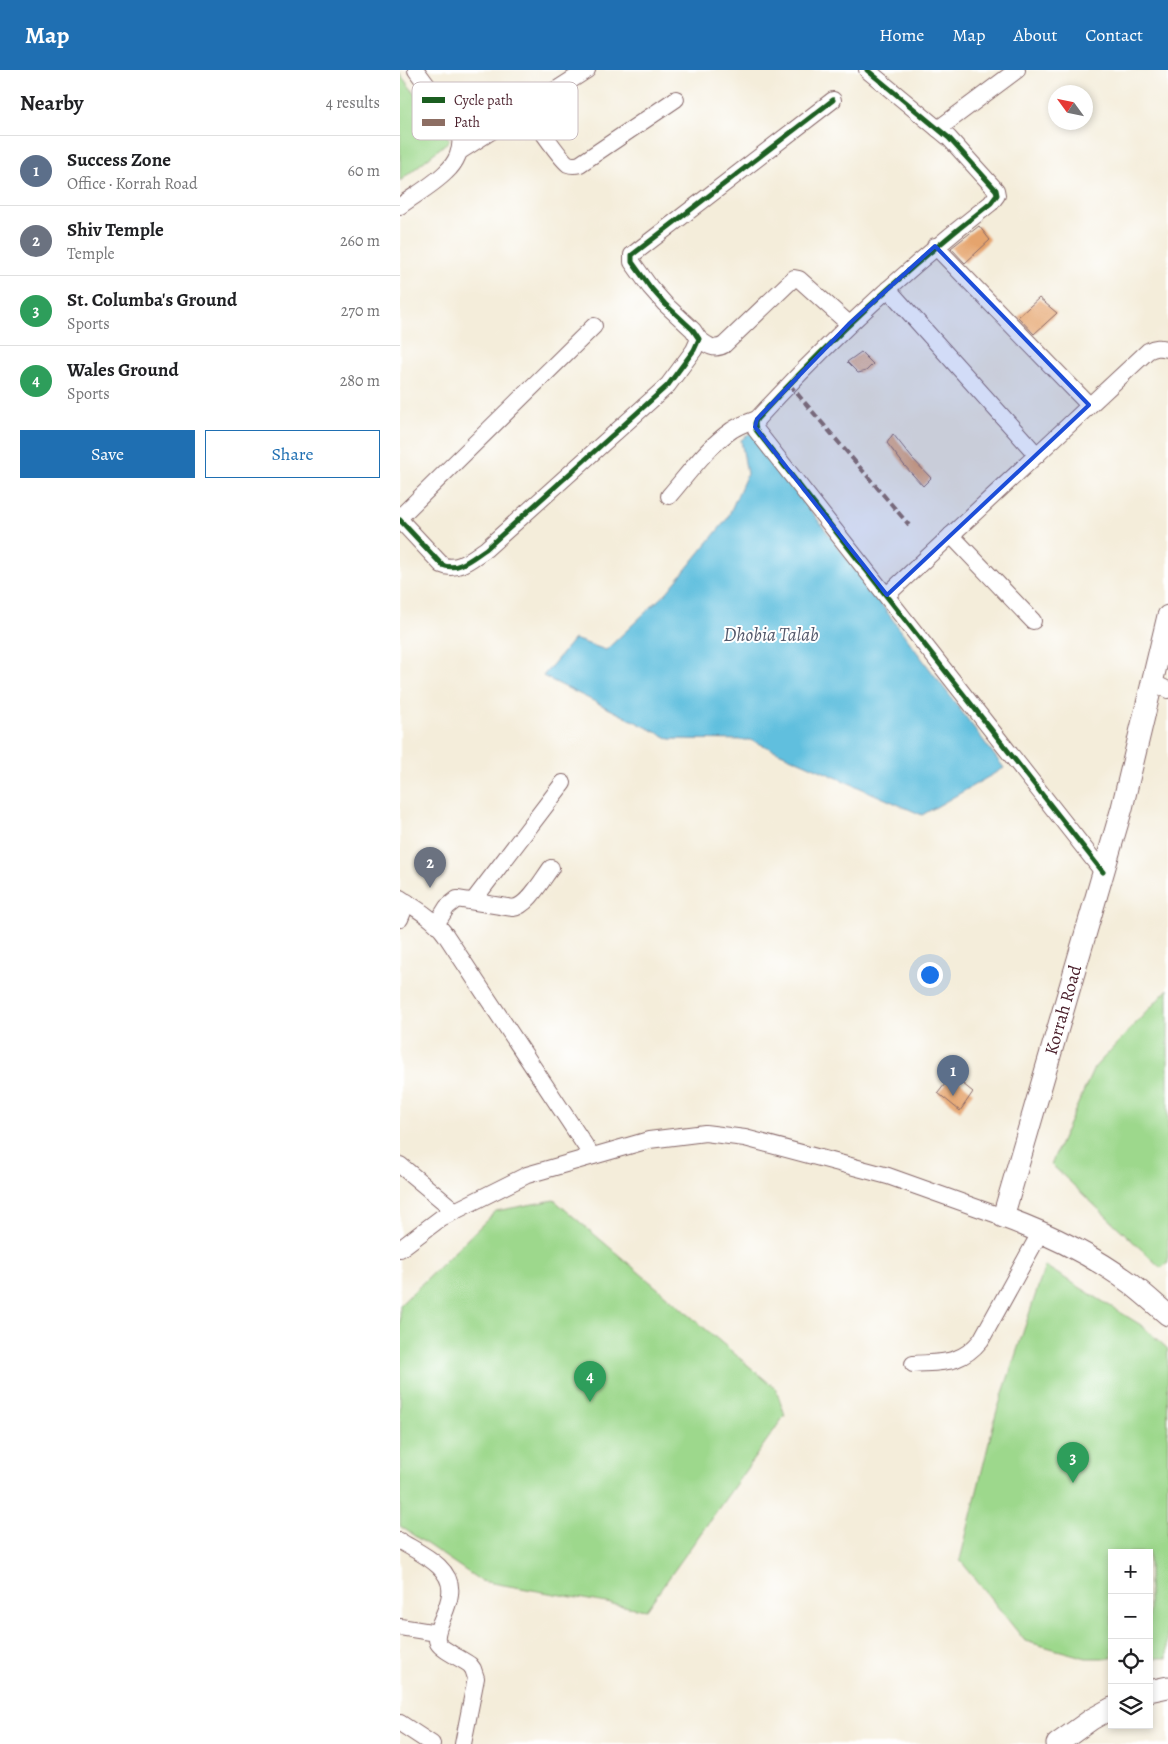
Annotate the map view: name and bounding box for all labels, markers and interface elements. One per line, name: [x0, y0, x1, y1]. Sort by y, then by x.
text: Map: [25, 19, 69, 51]
text: Home: [879, 23, 924, 47]
text: Map: [952, 23, 985, 47]
text: About: [1013, 23, 1057, 47]
text: Contact: [1085, 23, 1143, 47]
legend: [412, 82, 578, 140]
north arrow: [1048, 85, 1093, 130]
text: Nearby: [20, 89, 83, 117]
text: Cycle path: [454, 91, 514, 110]
text: 4 results: [326, 92, 380, 114]
text: Path: [454, 113, 481, 132]
text: Success Zone: [67, 147, 171, 173]
text: 1: [33, 160, 39, 182]
text: 60 m: [348, 160, 380, 182]
text: Office · Korrah Road: [67, 173, 198, 195]
text: Shiv Temple: [67, 217, 164, 243]
text: 2: [32, 230, 40, 252]
text: 260 m: [340, 230, 380, 252]
text: Temple: [67, 243, 115, 265]
text: St. Columba's Ground: [67, 287, 237, 313]
text: 3: [33, 300, 39, 322]
text: 270 m: [341, 300, 380, 322]
text: Sports: [67, 313, 110, 335]
text: Wales Ground: [67, 357, 179, 383]
text: 4: [32, 370, 40, 392]
text: 280 m: [340, 370, 380, 392]
text: Sports: [67, 383, 110, 405]
button: Save: [20, 430, 195, 478]
button: Share: [205, 430, 380, 478]
water label: Dhobia Talab: [723, 622, 819, 648]
pin: 2: [414, 847, 446, 888]
your location: [917, 962, 943, 988]
street label: Korrah Road: [1039, 962, 1087, 1058]
pin: 1: [937, 1055, 969, 1096]
pin: 4: [574, 1361, 606, 1402]
pin: 3: [1057, 1442, 1089, 1483]
map controls: [1108, 1549, 1153, 1729]
button: +: [1108, 1549, 1153, 1594]
button: −: [1108, 1594, 1153, 1639]
button: locate: [1108, 1639, 1153, 1684]
button: layers: [1108, 1684, 1153, 1729]

